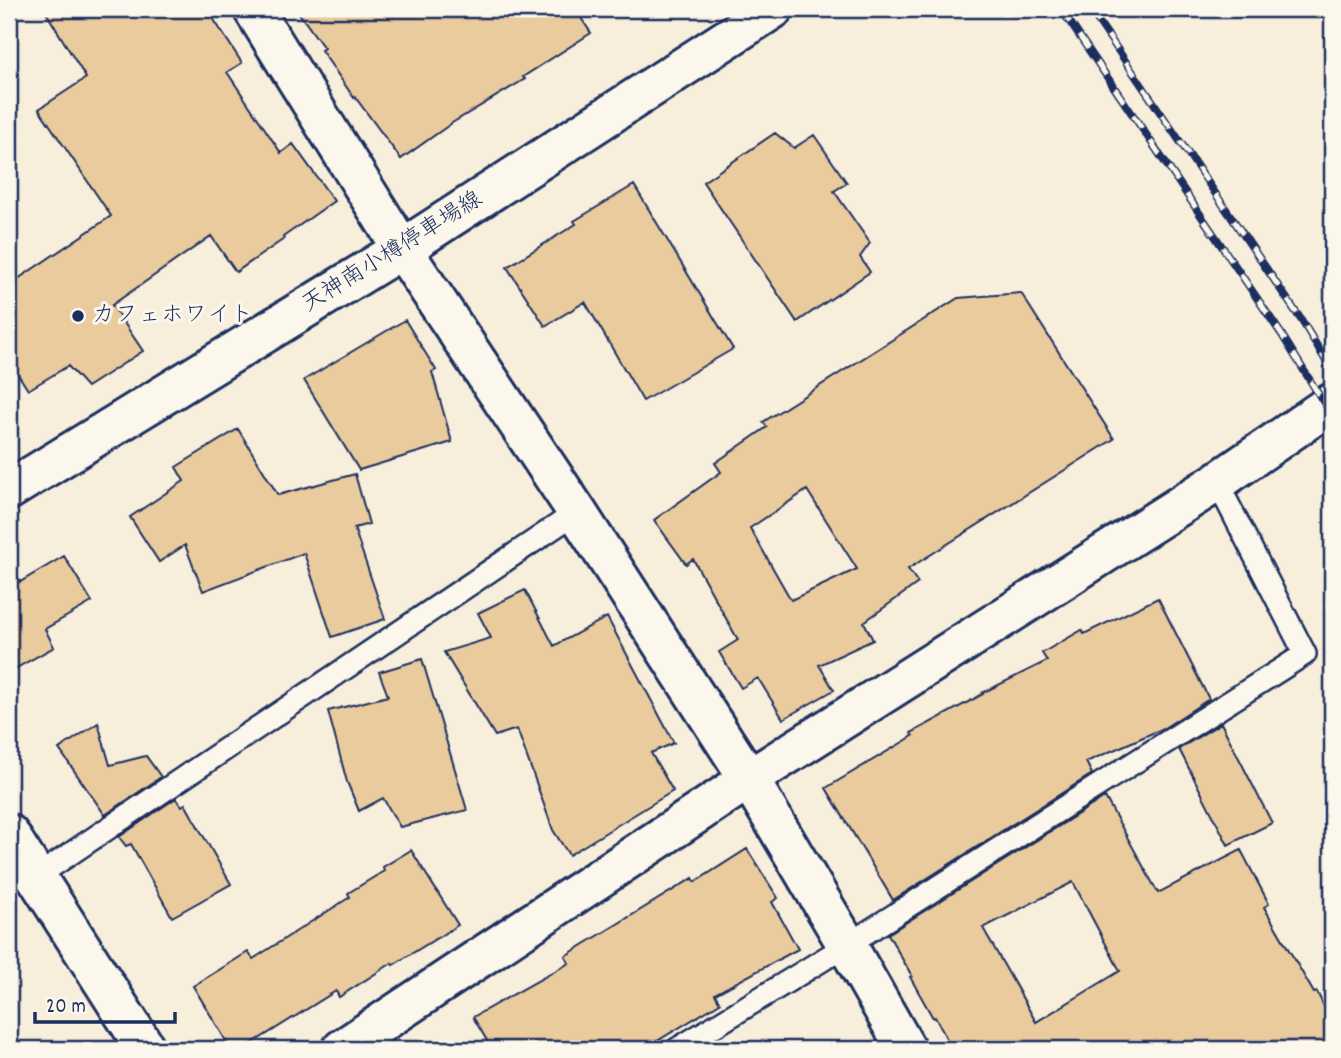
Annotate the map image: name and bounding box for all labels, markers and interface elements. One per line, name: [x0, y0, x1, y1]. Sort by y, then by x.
street label: 天神南小樽停車場線: [296, 184, 490, 322]
place label: カフェホワイト: [92, 300, 253, 333]
marker: カフェホワイト: [70, 308, 86, 324]
scale bar: [35, 981, 175, 1025]
text: 20 m: [46, 993, 86, 1023]

